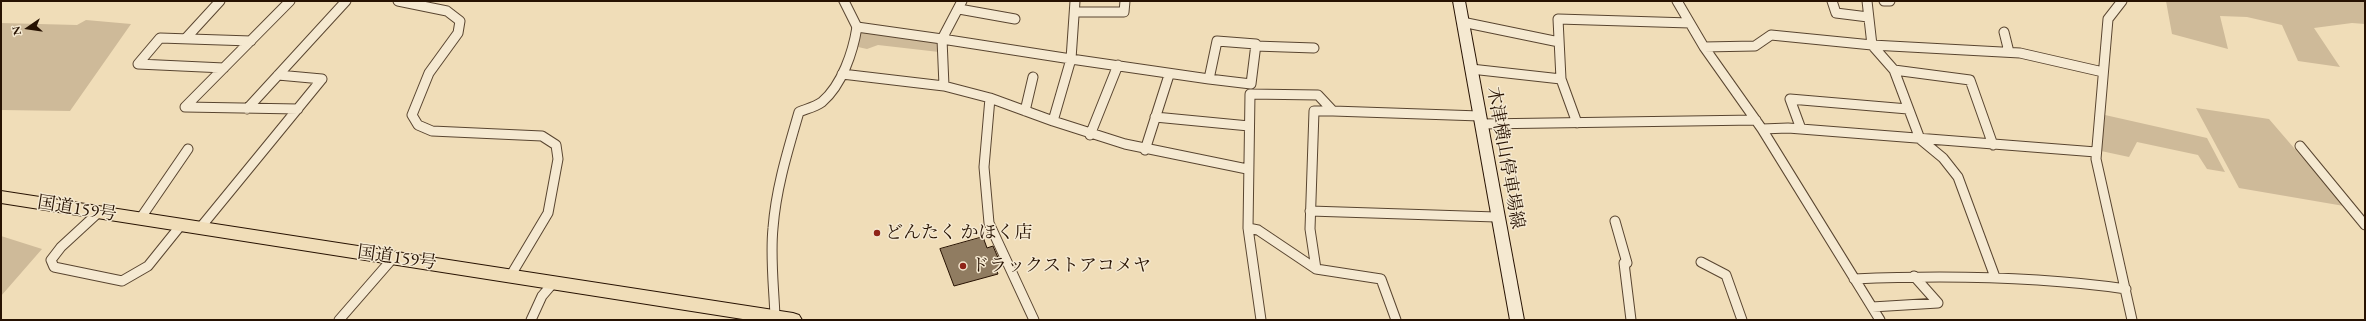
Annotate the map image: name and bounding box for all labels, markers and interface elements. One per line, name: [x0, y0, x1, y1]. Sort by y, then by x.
north arrow: [8, 8, 48, 48]
text: N: [8, 25, 24, 37]
street label: 木津横山停車場線: [1482, 85, 1528, 231]
street label: 国道159号: [36, 192, 118, 226]
place label: どんたく かほく店: [885, 222, 1033, 244]
marker: どんたく かほく店: [872, 228, 882, 238]
street label: 国道159号: [356, 242, 438, 274]
place label: ドラックストアコメヤ: [971, 255, 1151, 277]
marker: ドラックストアコメヤ: [958, 261, 968, 271]

